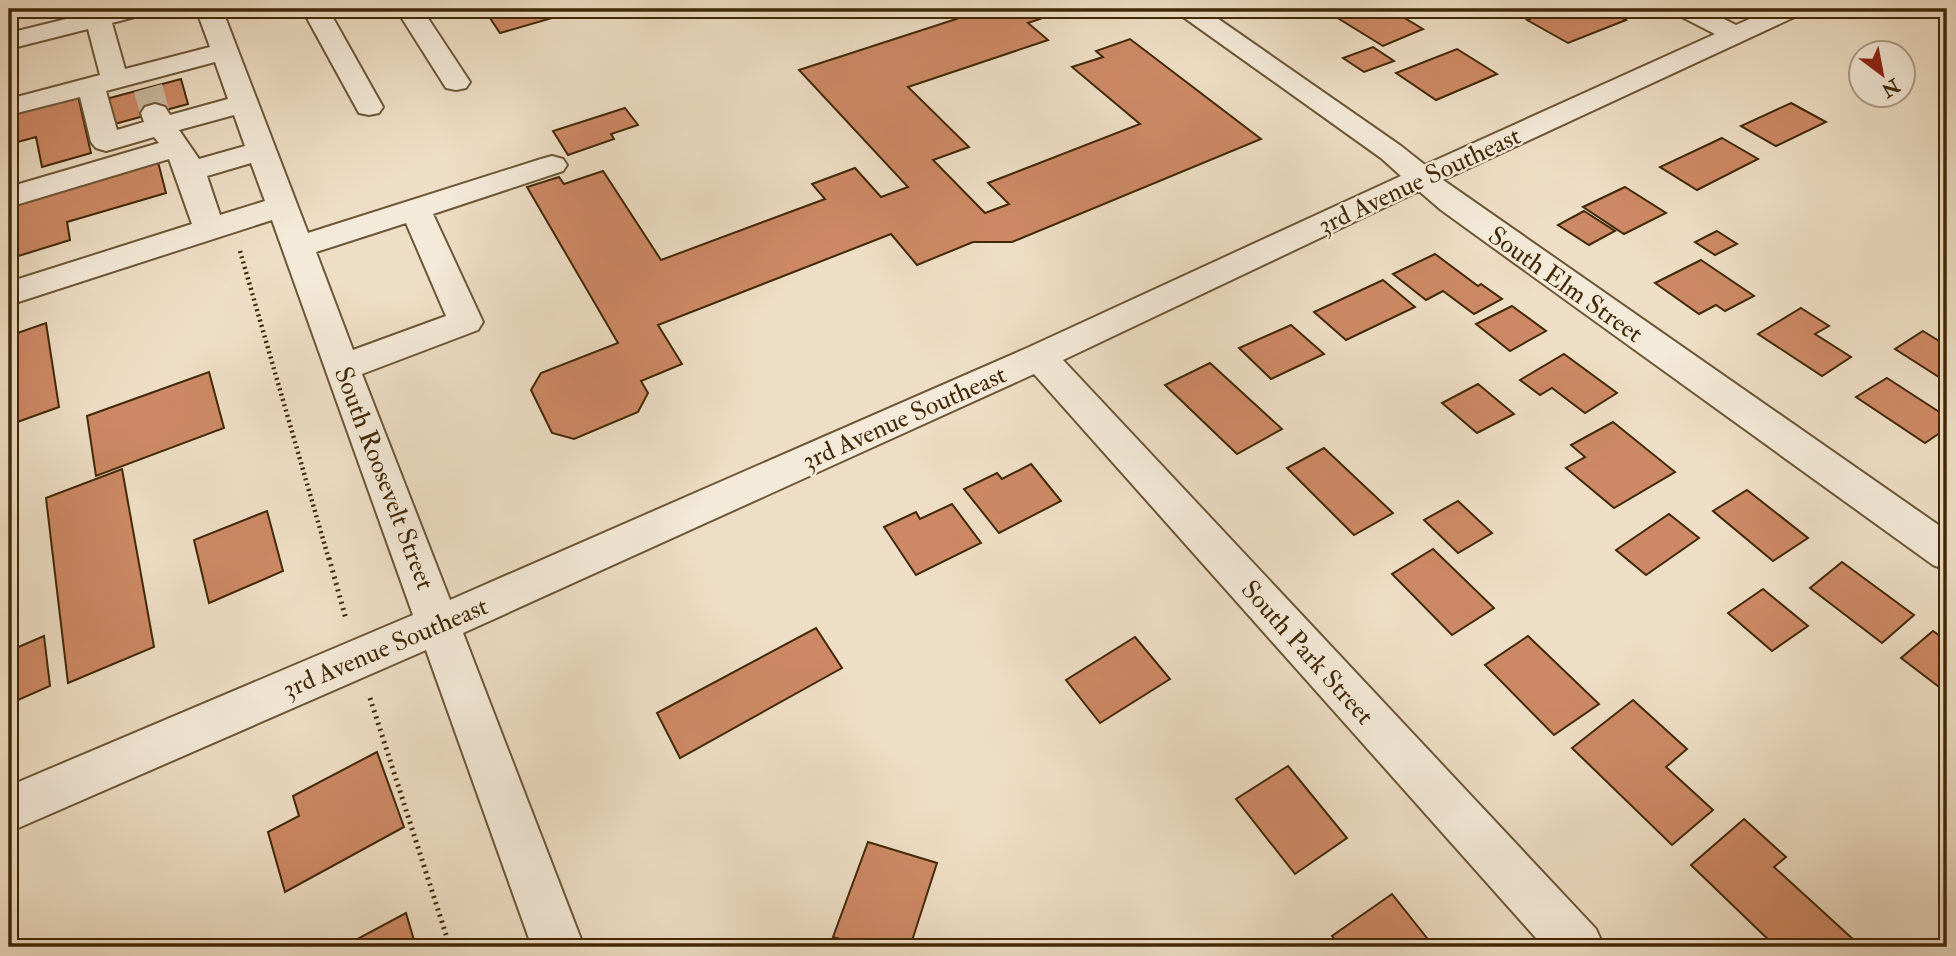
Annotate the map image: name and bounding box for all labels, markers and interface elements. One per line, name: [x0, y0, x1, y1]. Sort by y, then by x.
north arrow: [1848, 38, 1918, 108]
text: N: [1876, 72, 1905, 103]
street label: 3rd Avenue Southeast: [1313, 120, 1526, 242]
street label: South Elm Street: [1482, 220, 1649, 350]
street label: 3rd Avenue Southeast: [797, 359, 1011, 477]
street label: South Roosevelt Street: [327, 362, 441, 594]
street label: South Park Street: [1234, 574, 1380, 732]
street label: 3rd Avenue Southeast: [278, 590, 493, 706]

